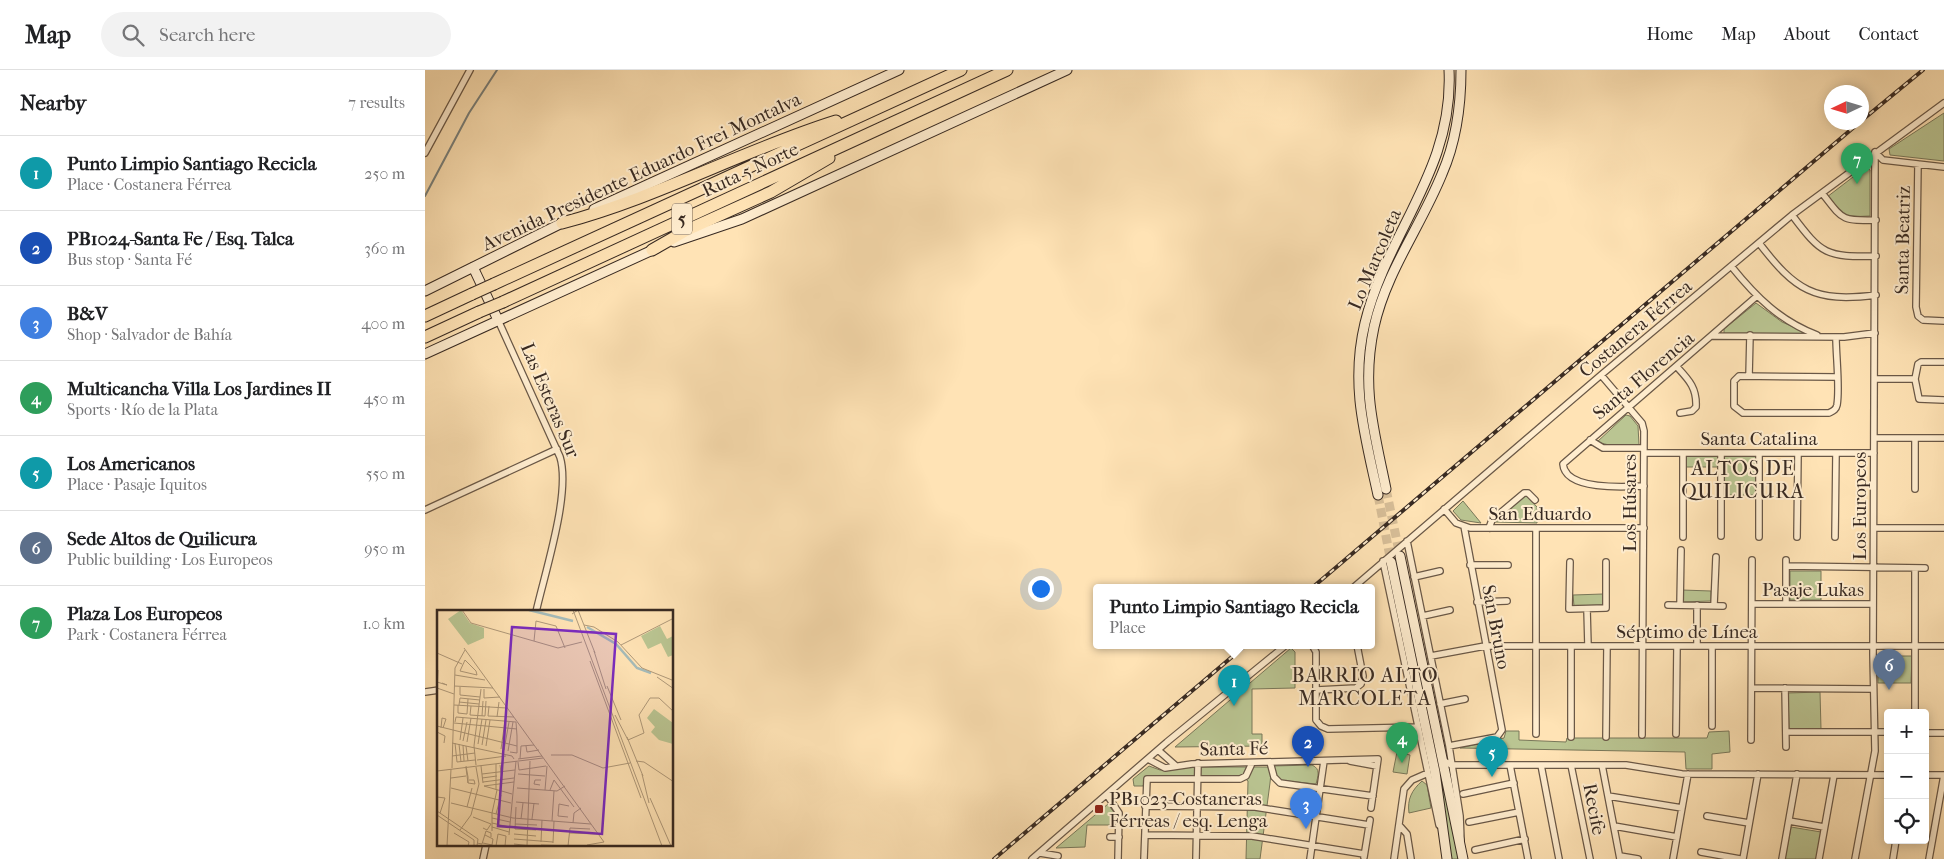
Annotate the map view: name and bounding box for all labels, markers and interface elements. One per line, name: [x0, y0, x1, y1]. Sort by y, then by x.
search box: [101, 12, 451, 57]
text: Map: [25, 21, 71, 49]
icon: search: [119, 21, 147, 49]
text: Search here: [159, 24, 255, 46]
text: Home: [1646, 24, 1693, 45]
text: Map: [1721, 24, 1756, 45]
text: About: [1784, 24, 1830, 45]
text: Contact: [1858, 24, 1919, 45]
north arrow: [1824, 85, 1869, 130]
street label: Avenida Presidente Eduardo Frei Montalva: [478, 88, 804, 256]
text: Nearby: [20, 91, 86, 115]
text: 7 results: [348, 93, 405, 112]
street label: Ruta 5 Norte: [699, 138, 802, 202]
pin: 7: [1841, 143, 1873, 184]
text: Punto Limpio Santiago Recicla: [67, 153, 316, 175]
text: 1: [33, 164, 39, 183]
text: 250 m: [364, 164, 405, 183]
text: Place · Costanera Férrea: [67, 175, 231, 194]
street label: Santa Beatriz: [1891, 186, 1915, 294]
road number: 5: [672, 204, 692, 234]
street label: Lo Marcoleta: [1344, 205, 1406, 313]
text: PB1024-Santa Fe / Esq. Talca: [67, 228, 294, 250]
text: 2: [32, 239, 40, 258]
text: 360 m: [364, 239, 405, 258]
text: Bus stop · Santa Fé: [67, 250, 192, 269]
street label: Costanera Férrea: [1575, 275, 1697, 382]
text: B&V: [67, 303, 107, 325]
text: 3: [33, 314, 39, 333]
text: 400 m: [361, 314, 405, 333]
text: Shop · Salvador de Bahía: [67, 325, 232, 344]
street label: Santa Florencia: [1589, 327, 1699, 424]
street label: Las Esteras Sur: [516, 340, 585, 462]
text: Multicancha Villa Los Jardines II: [67, 378, 331, 400]
text: 4: [31, 389, 41, 408]
text: 450 m: [364, 389, 405, 408]
text: Sports · Río de la Plata: [67, 400, 218, 419]
street label: Santa Catalina: [1701, 428, 1818, 450]
street label: Los Europeos: [1849, 452, 1871, 560]
text: Los Americanos: [67, 453, 195, 475]
street label: Los Húsares: [1619, 454, 1641, 552]
district label: ALTOS DE QUILICURA: [1681, 457, 1805, 503]
text: 5: [33, 464, 39, 483]
text: 550 m: [366, 464, 405, 483]
text: Place · Pasaje Iquitos: [67, 475, 207, 494]
street label: San Eduardo: [1489, 503, 1592, 525]
text: Sede Altos de Quilicura: [67, 528, 257, 550]
text: 6: [32, 539, 40, 558]
text: 950 m: [364, 539, 405, 558]
text: Public building · Los Europeos: [67, 550, 273, 569]
your location: [1028, 576, 1054, 602]
street label: Pasaje Lukas: [1762, 579, 1864, 601]
street label: San Bruno: [1477, 583, 1515, 672]
popup: [1093, 584, 1375, 649]
text: Punto Limpio Santiago Recicla: [1109, 596, 1359, 618]
text: Plaza Los Europeos: [67, 603, 222, 625]
inset map: [437, 610, 674, 846]
text: 7: [32, 614, 40, 633]
text: 1.0 km: [362, 614, 405, 633]
text: Place: [1109, 618, 1146, 637]
street label: Séptimo de Línea: [1616, 621, 1758, 643]
text: Park · Costanera Férrea: [67, 625, 227, 644]
pin: 6: [1873, 649, 1905, 690]
district label: BARRIO ALTO MARCOLETA: [1291, 664, 1439, 710]
pin: 1: [1218, 665, 1250, 706]
map controls: [1884, 709, 1929, 844]
button: +: [1884, 709, 1929, 754]
pin: 4: [1386, 722, 1418, 763]
pin: 2: [1292, 726, 1324, 767]
pin: 5: [1476, 736, 1508, 777]
street label: Santa Fé: [1200, 737, 1269, 761]
button: −: [1884, 754, 1929, 799]
street label: Recife: [1578, 781, 1610, 837]
place label: PB1023-Costaneras Férreas / esq. Lenga: [1109, 788, 1268, 832]
pin: 3: [1290, 788, 1322, 829]
button: locate: [1884, 799, 1929, 844]
marker: PB1023-Costaneras Férreas / esq. Lenga: [1093, 803, 1105, 815]

